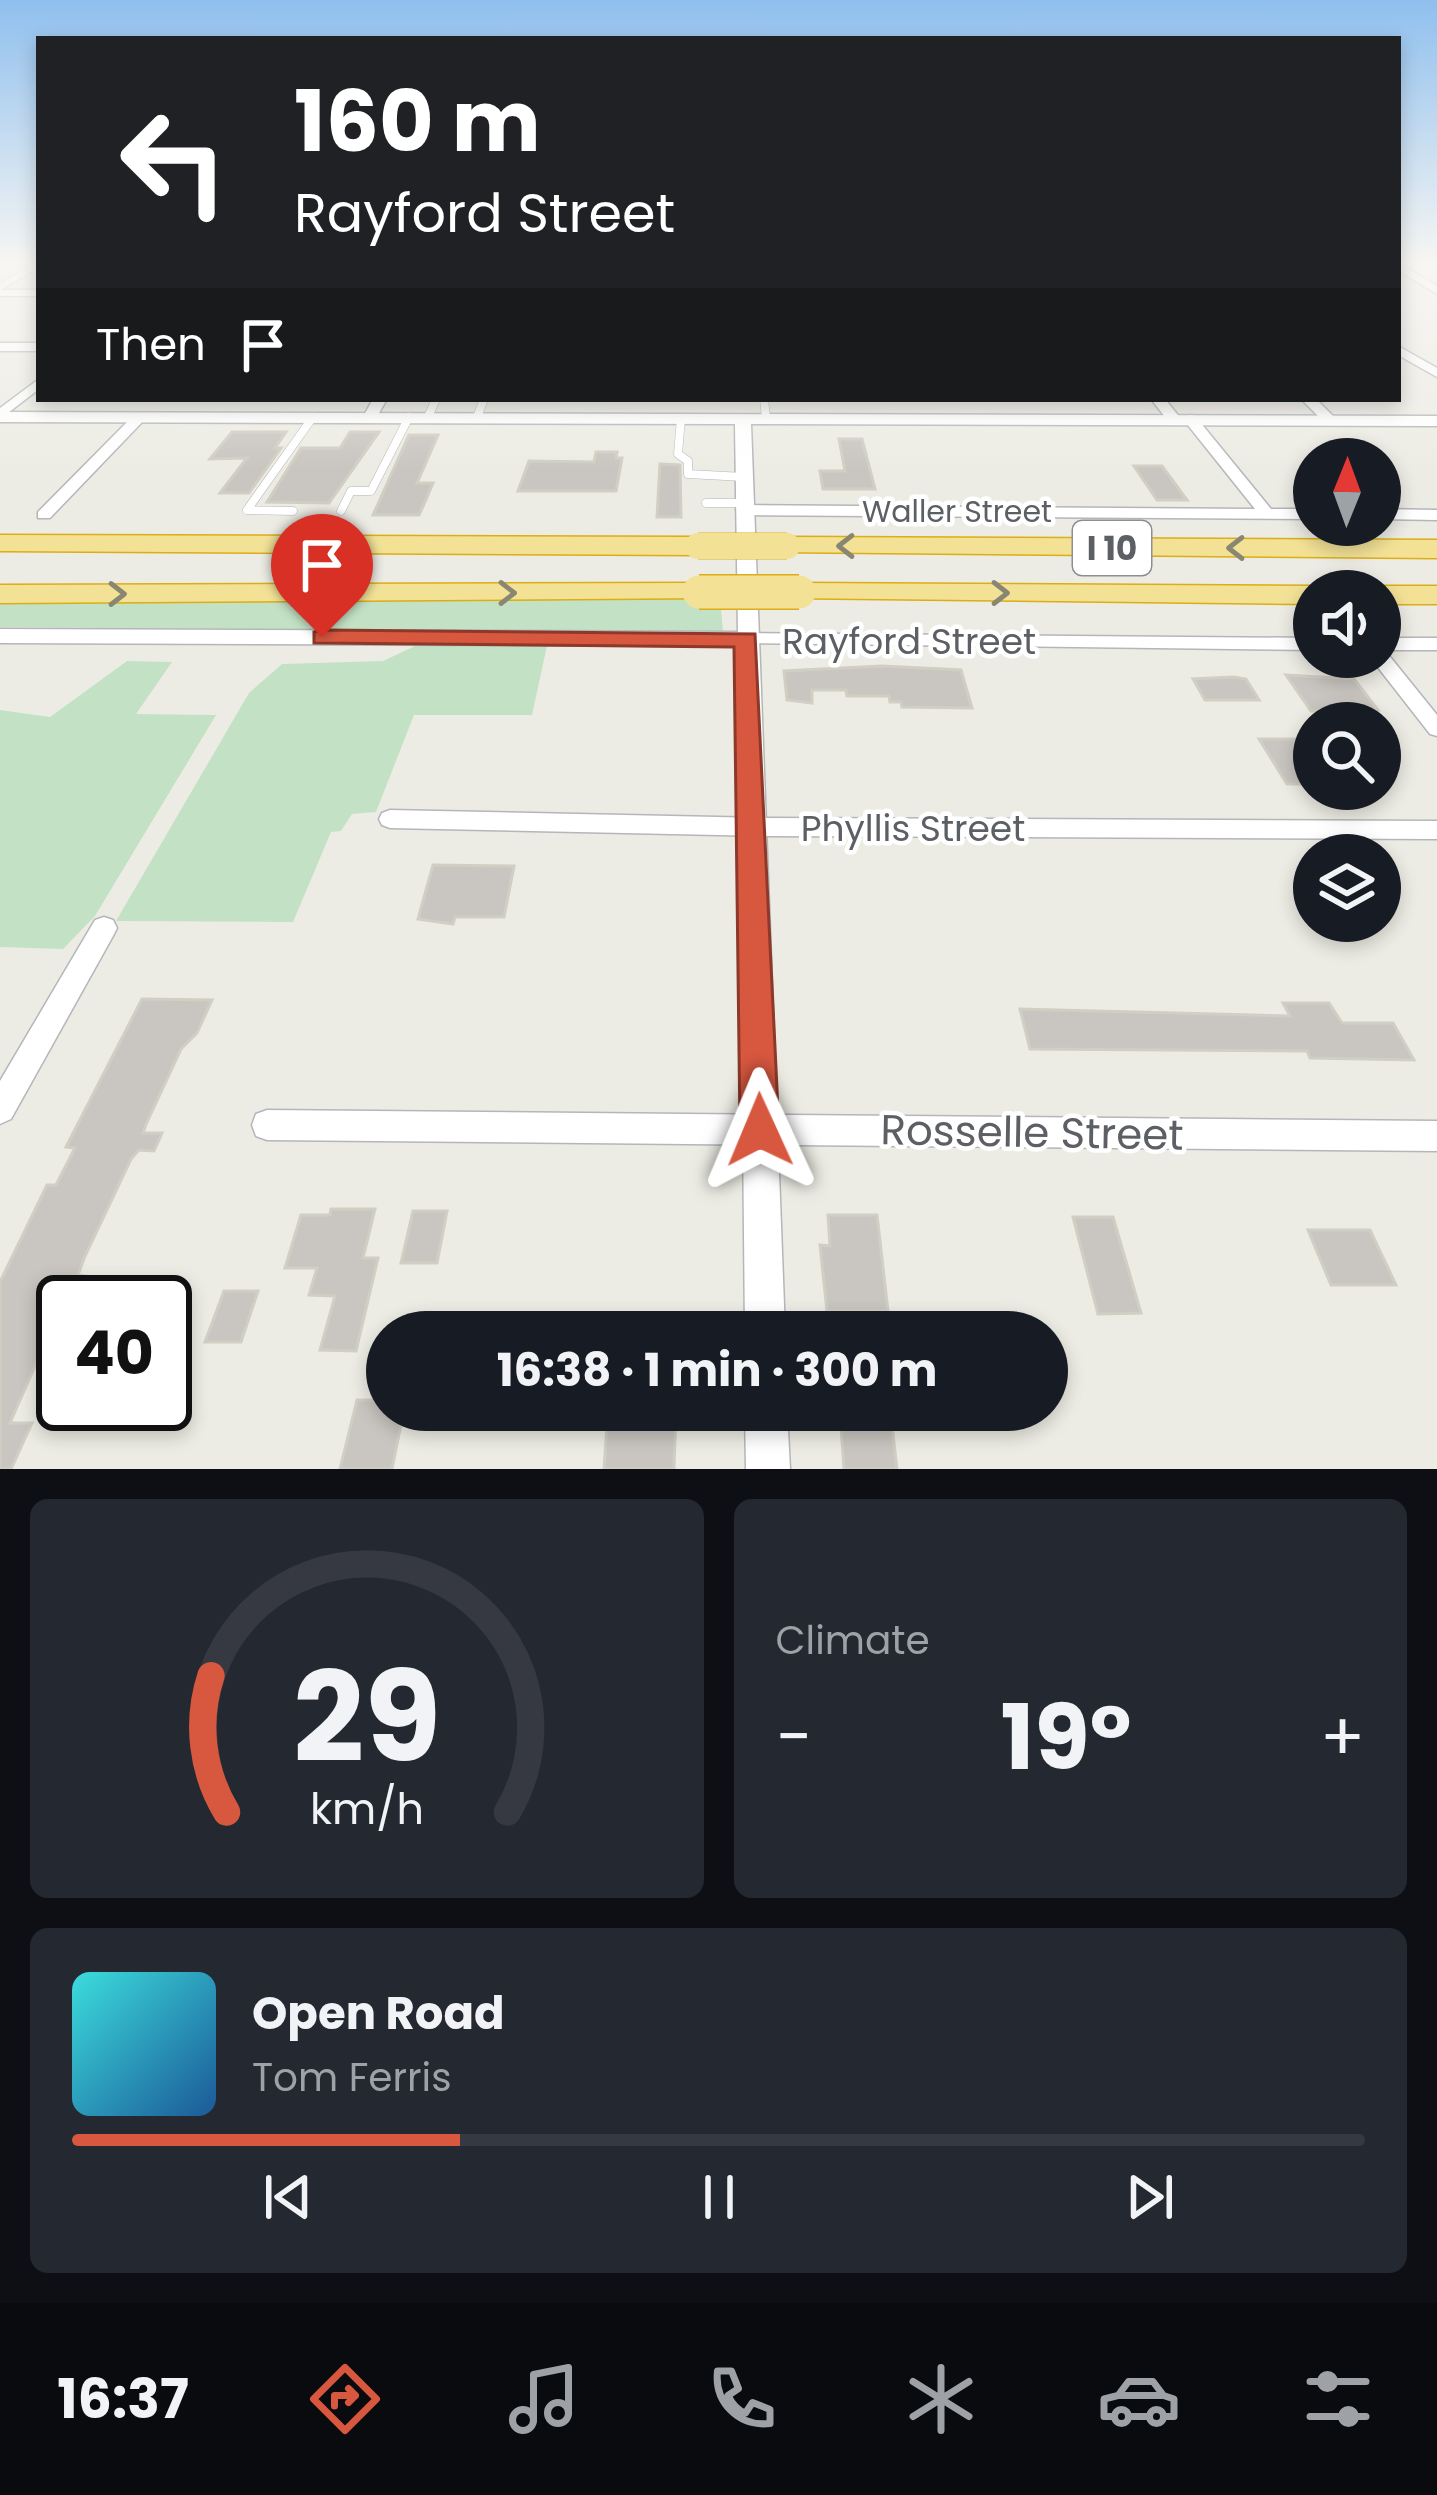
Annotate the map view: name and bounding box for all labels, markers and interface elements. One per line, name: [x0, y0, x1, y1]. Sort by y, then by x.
text: 160 m: [294, 63, 541, 180]
icon: left: [96, 84, 252, 240]
text: Rayford Street: [294, 175, 675, 251]
icon: arrive: [230, 312, 296, 378]
text: Then: [96, 313, 206, 376]
north arrow: [1293, 438, 1401, 546]
map controls: [1293, 438, 1401, 942]
street label: Waller Street: [862, 490, 1052, 533]
pin: [271, 514, 373, 637]
road number: I 10: [1073, 521, 1151, 575]
icon: arrive: [289, 532, 355, 598]
one-way arrow: [836, 533, 854, 559]
one-way arrow: [1226, 535, 1244, 561]
button: sound: [1293, 570, 1401, 678]
one-way arrow: [499, 580, 517, 606]
one-way arrow: [992, 580, 1010, 606]
one-way arrow: [109, 581, 127, 607]
street label: Rayford Street: [782, 616, 1036, 667]
button: search: [1293, 702, 1401, 810]
street label: Phyllis Street: [801, 803, 1025, 854]
button: layers: [1293, 834, 1401, 942]
position arrow: [697, 1067, 823, 1193]
street label: Rosselle Street: [880, 1100, 1184, 1165]
speed limit sign: 40: [36, 1275, 192, 1431]
text: 16:38 · 1 min · 300 m: [497, 1339, 937, 1402]
text: Climate: [776, 1613, 930, 1668]
text: 29: [293, 1630, 441, 1805]
text: 19°: [1000, 1674, 1131, 1801]
text: −: [776, 1691, 812, 1783]
text: +: [1320, 1691, 1365, 1783]
text: km/h: [310, 1778, 424, 1838]
text: Open Road: [252, 1982, 505, 2045]
text: Tom Ferris: [252, 2050, 452, 2105]
icon: previous: [255, 2164, 321, 2230]
icon: pause: [686, 2164, 752, 2230]
icon: next: [1117, 2164, 1183, 2230]
icon: directions: [303, 2357, 387, 2441]
icon: music: [502, 2357, 586, 2441]
icon: phone: [700, 2357, 784, 2441]
icon: climate: [899, 2357, 983, 2441]
icon: car: [1097, 2357, 1181, 2441]
icon: filters: [1296, 2357, 1380, 2441]
text: 16:37: [57, 2361, 189, 2437]

